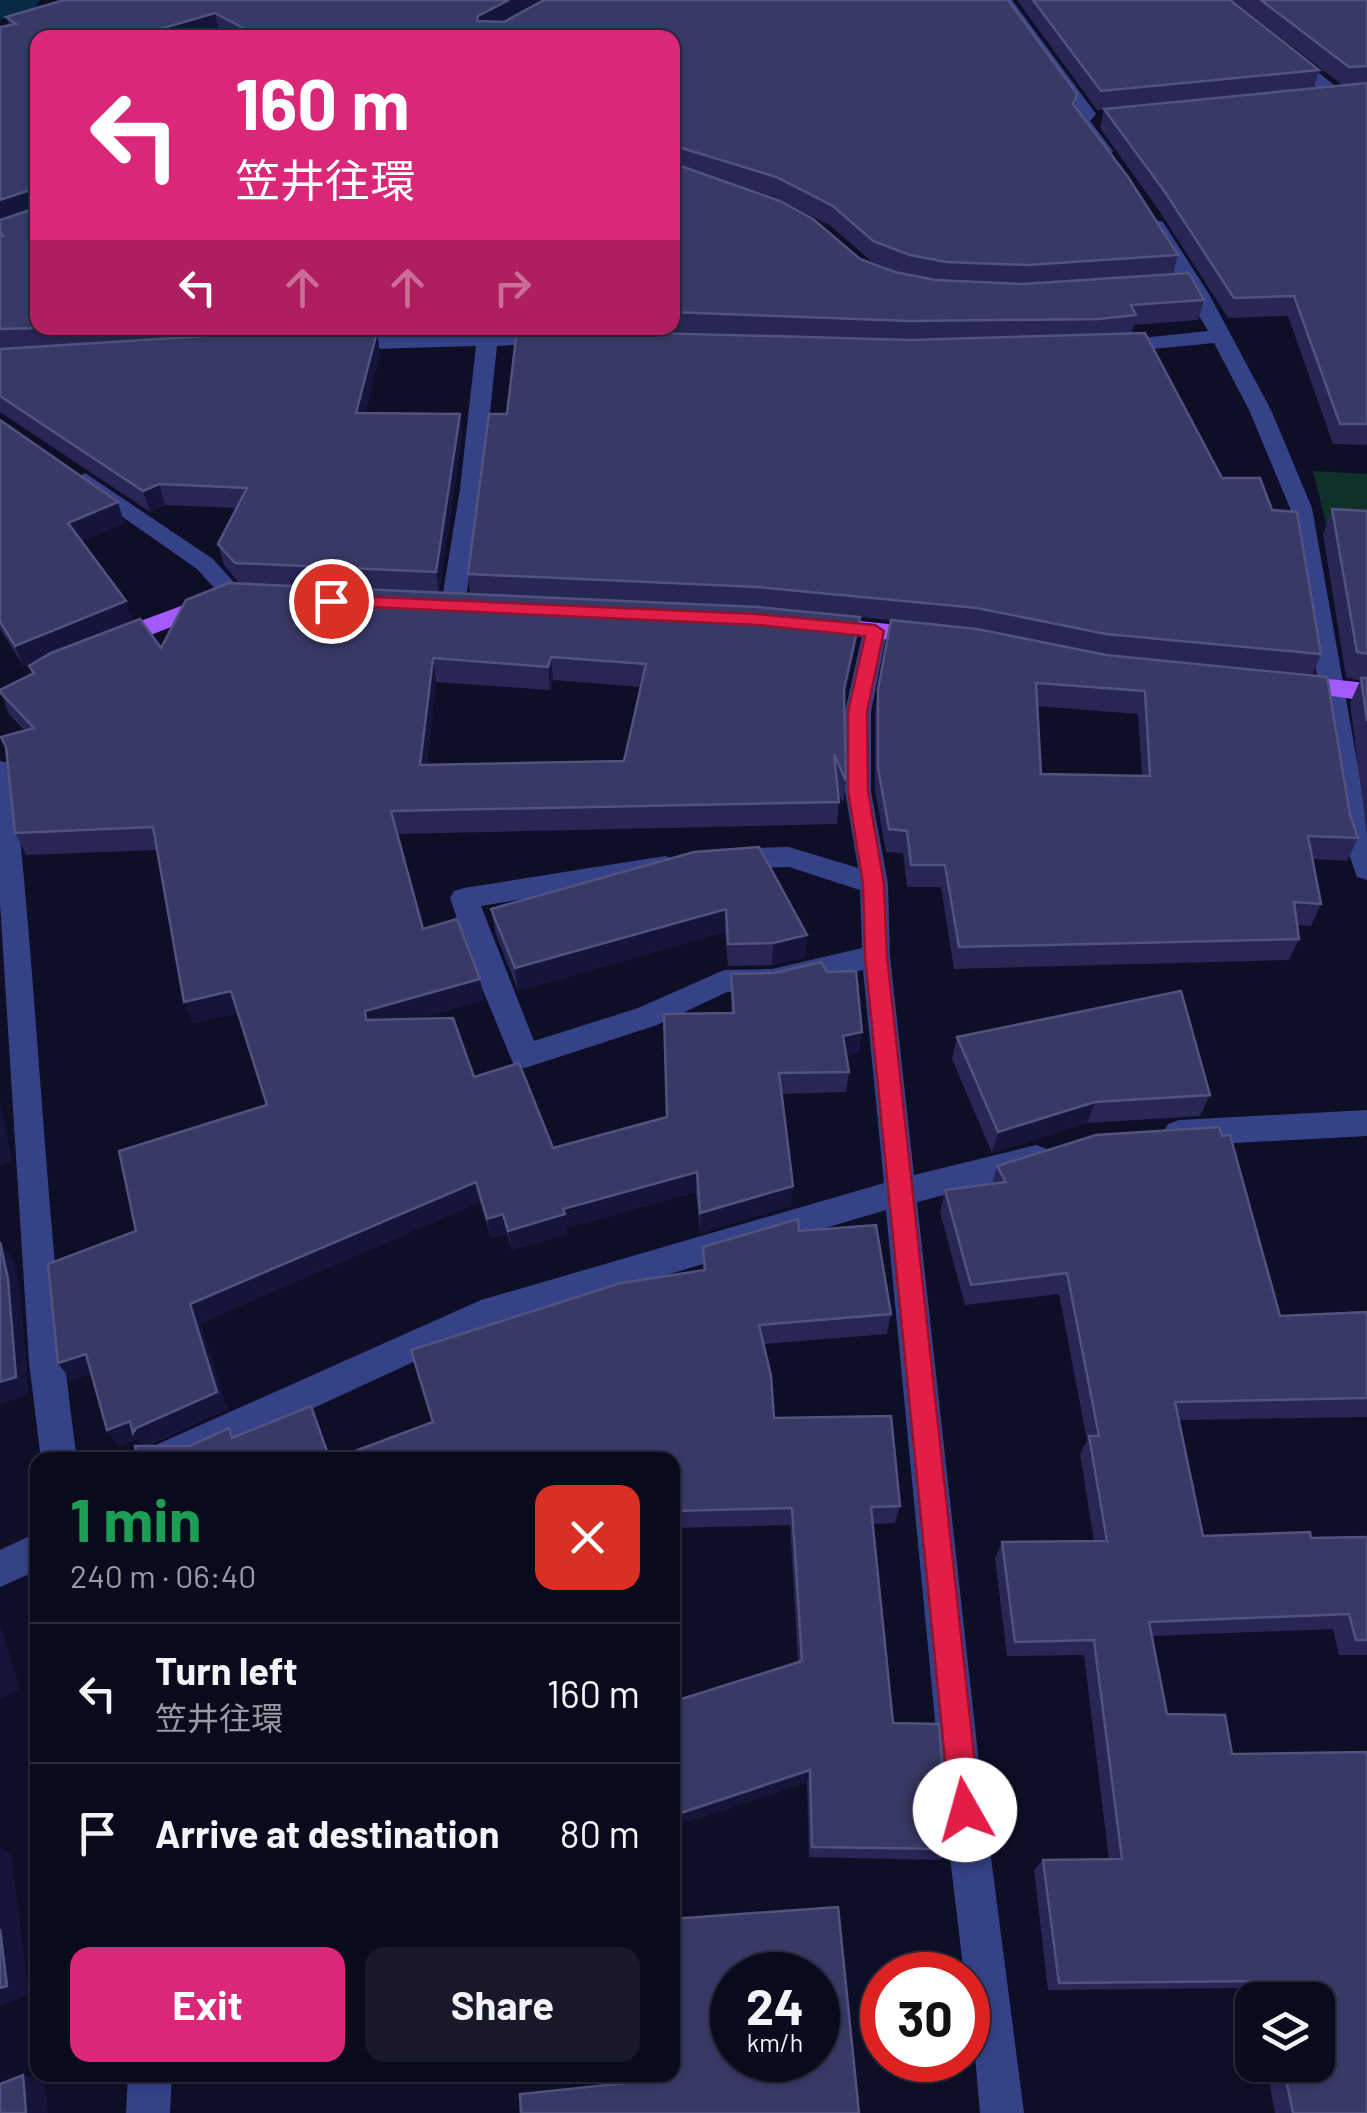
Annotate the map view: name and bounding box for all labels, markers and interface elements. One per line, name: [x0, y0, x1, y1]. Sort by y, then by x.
text: 160 m: [235, 60, 410, 144]
icon: left: [70, 70, 200, 200]
text: 笠井往環: [235, 152, 415, 206]
icon: left: [170, 260, 225, 315]
icon: ahead: [275, 260, 330, 315]
icon: ahead: [380, 260, 435, 315]
icon: right: [485, 260, 540, 315]
pin: [289, 559, 374, 644]
icon: arrive: [304, 574, 359, 629]
text: 1 min: [70, 1482, 201, 1554]
button: close: [535, 1485, 640, 1590]
text: 240 m · 06:40: [70, 1556, 256, 1594]
text: Turn left: [155, 1647, 298, 1693]
icon: left: [70, 1666, 125, 1721]
text: 160 m: [547, 1670, 640, 1716]
text: 笠井往環: [155, 1698, 283, 1736]
position arrow: [913, 1758, 1017, 1862]
icon: arrive: [70, 1806, 125, 1861]
text: Arrive at destination: [155, 1810, 500, 1856]
text: 80 m: [560, 1810, 640, 1856]
button: Exit: [70, 1947, 345, 2062]
button: Share: [365, 1947, 640, 2062]
speed limit sign: 30: [860, 1952, 990, 2082]
text: 24: [746, 1975, 804, 2035]
map controls: [1235, 1982, 1335, 2082]
button: layers: [1235, 1982, 1335, 2082]
text: km/h: [747, 2027, 803, 2057]

